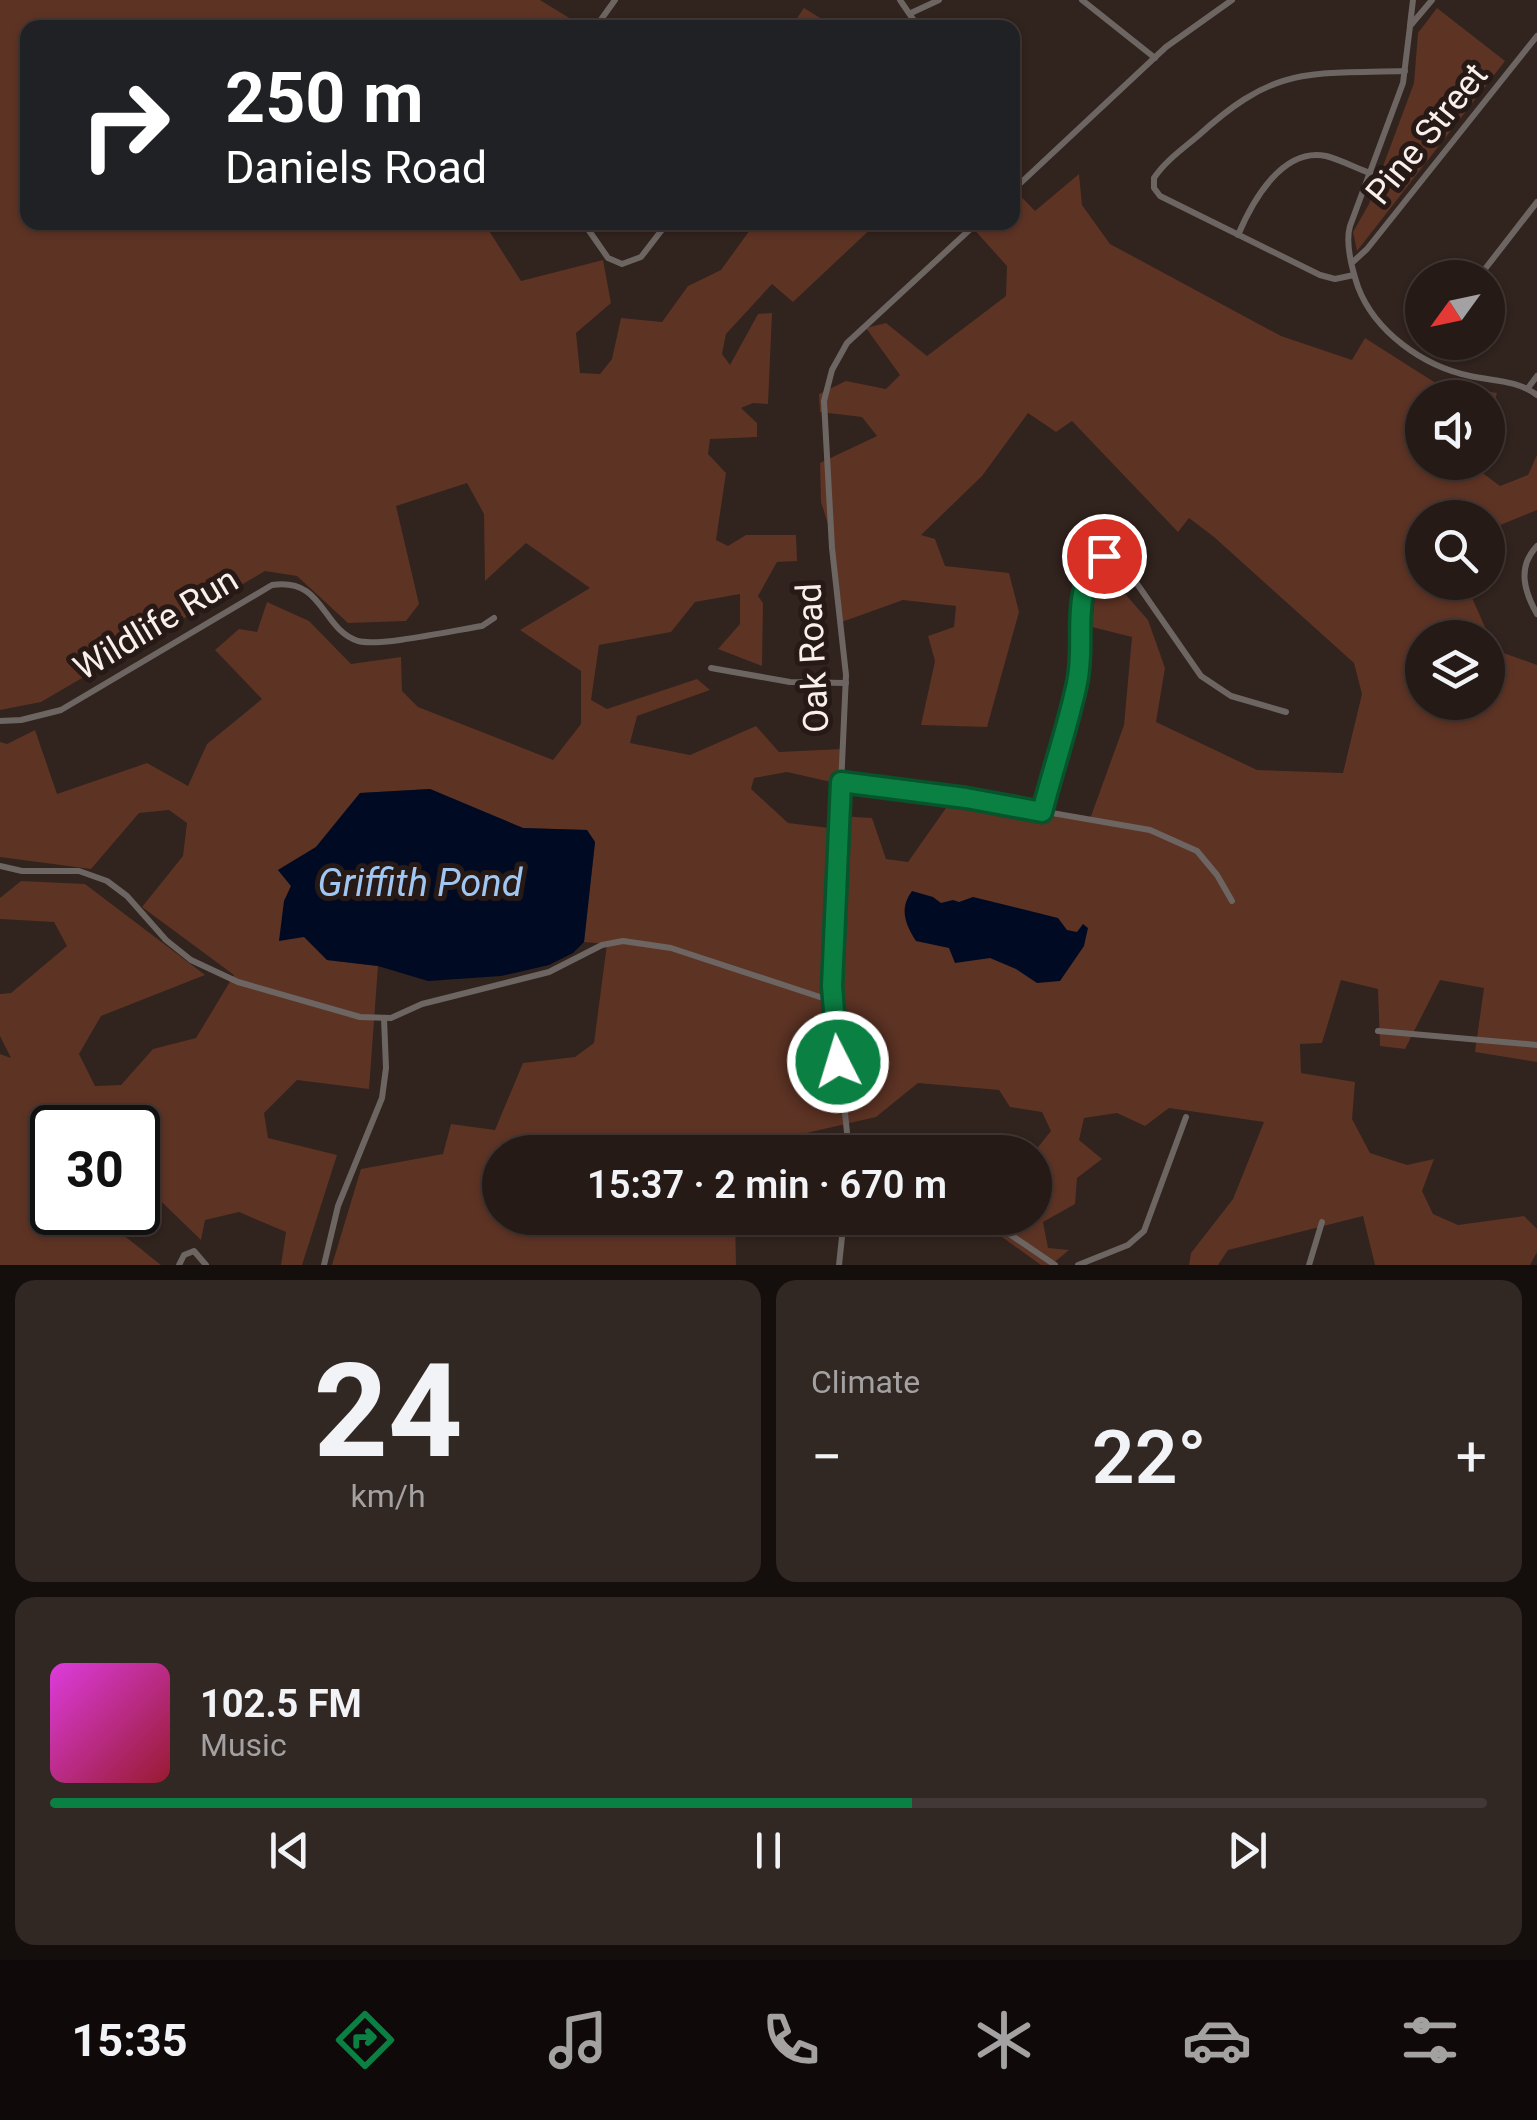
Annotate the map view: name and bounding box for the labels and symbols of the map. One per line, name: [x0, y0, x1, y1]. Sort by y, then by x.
street label: Pine Street: [1358, 55, 1496, 213]
north arrow: [1405, 260, 1505, 360]
pin: [1062, 514, 1147, 599]
street label: Wildlife Run: [67, 559, 245, 689]
street label: Oak Road: [789, 582, 837, 734]
water label: Griffith Pond: [318, 861, 524, 905]
position arrow: [786, 1010, 890, 1114]
speed limit sign: 30: [30, 1105, 160, 1235]

